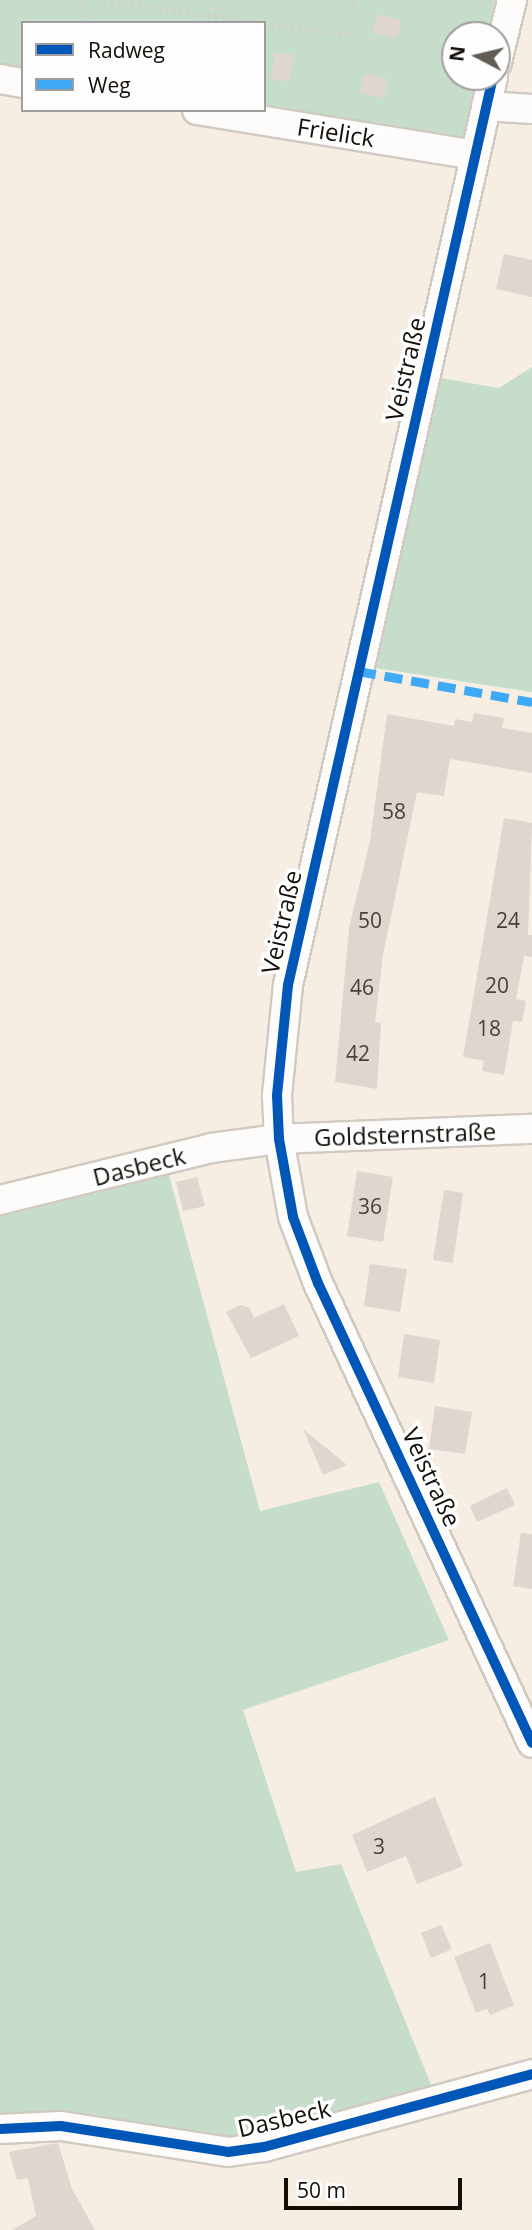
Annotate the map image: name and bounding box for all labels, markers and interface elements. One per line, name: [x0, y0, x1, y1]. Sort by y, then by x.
legend: [21, 21, 266, 112]
north arrow: [441, 21, 511, 91]
text: Radweg: [88, 36, 165, 64]
text: N: [443, 44, 471, 63]
text: Weg: [88, 71, 131, 99]
street label: Frielick: [295, 112, 377, 152]
street label: Veistraße: [379, 314, 431, 424]
house number: 58: [382, 798, 406, 824]
street label: Veistraße: [255, 867, 307, 977]
house number: 50: [358, 907, 382, 933]
house number: 24: [496, 907, 520, 933]
house number: 20: [485, 972, 509, 998]
house number: 46: [350, 974, 374, 1000]
house number: 18: [477, 1015, 501, 1041]
house number: 42: [346, 1040, 370, 1066]
street label: Goldsternstraße: [313, 1116, 497, 1152]
street label: Dasbeck: [90, 1141, 188, 1191]
house number: 36: [358, 1193, 382, 1219]
street label: Veistraße: [397, 1423, 467, 1531]
house number: 3: [373, 1833, 385, 1859]
house number: 1: [478, 1968, 490, 1994]
street label: Dasbeck: [235, 2093, 333, 2143]
scale bar: [287, 2164, 466, 2208]
text: 50 m: [297, 2176, 346, 2204]

